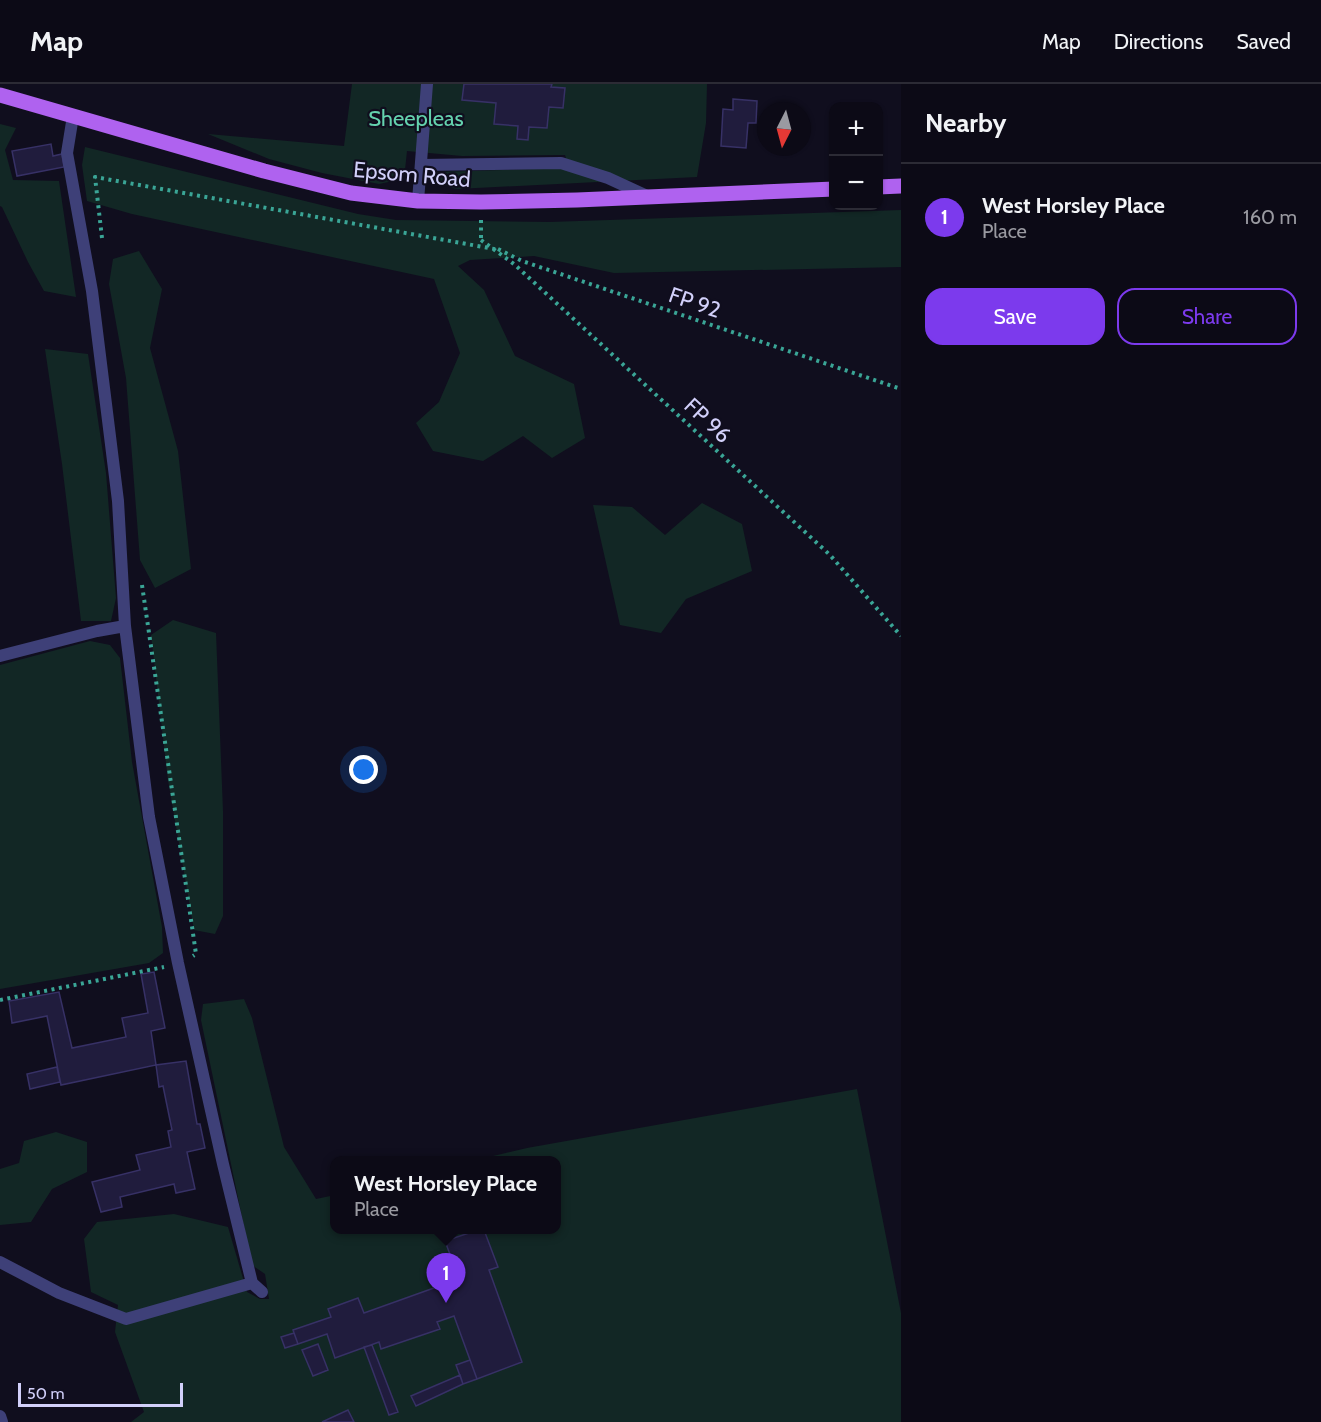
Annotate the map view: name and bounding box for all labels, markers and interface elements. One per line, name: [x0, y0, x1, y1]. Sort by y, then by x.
text: Map: [30, 24, 83, 58]
text: Map: [1042, 29, 1081, 54]
text: Directions: [1114, 29, 1203, 54]
text: Saved: [1236, 29, 1291, 54]
north arrow: [757, 102, 811, 156]
map controls: [829, 102, 883, 210]
button: +: [829, 102, 883, 156]
park label: Sheepleas: [368, 105, 464, 132]
text: Nearby: [925, 107, 1006, 139]
street label: Epsom Road: [352, 156, 472, 193]
button: −: [829, 156, 883, 210]
text: West Horsley Place: [982, 192, 1165, 219]
text: 1: [941, 205, 948, 229]
text: 160 m: [1243, 205, 1297, 229]
text: Place: [982, 219, 1027, 243]
street label: FP 92: [665, 281, 724, 324]
button: Save: [925, 288, 1105, 345]
button: Share: [1117, 288, 1297, 345]
street label: FP 96: [679, 392, 737, 449]
your location: [349, 755, 378, 784]
popup: [330, 1156, 561, 1234]
text: West Horsley Place: [354, 1170, 537, 1197]
text: Place: [354, 1197, 399, 1221]
pin: 1: [426, 1254, 466, 1303]
scale bar: [18, 1380, 183, 1408]
text: 50 m: [27, 1384, 64, 1403]

